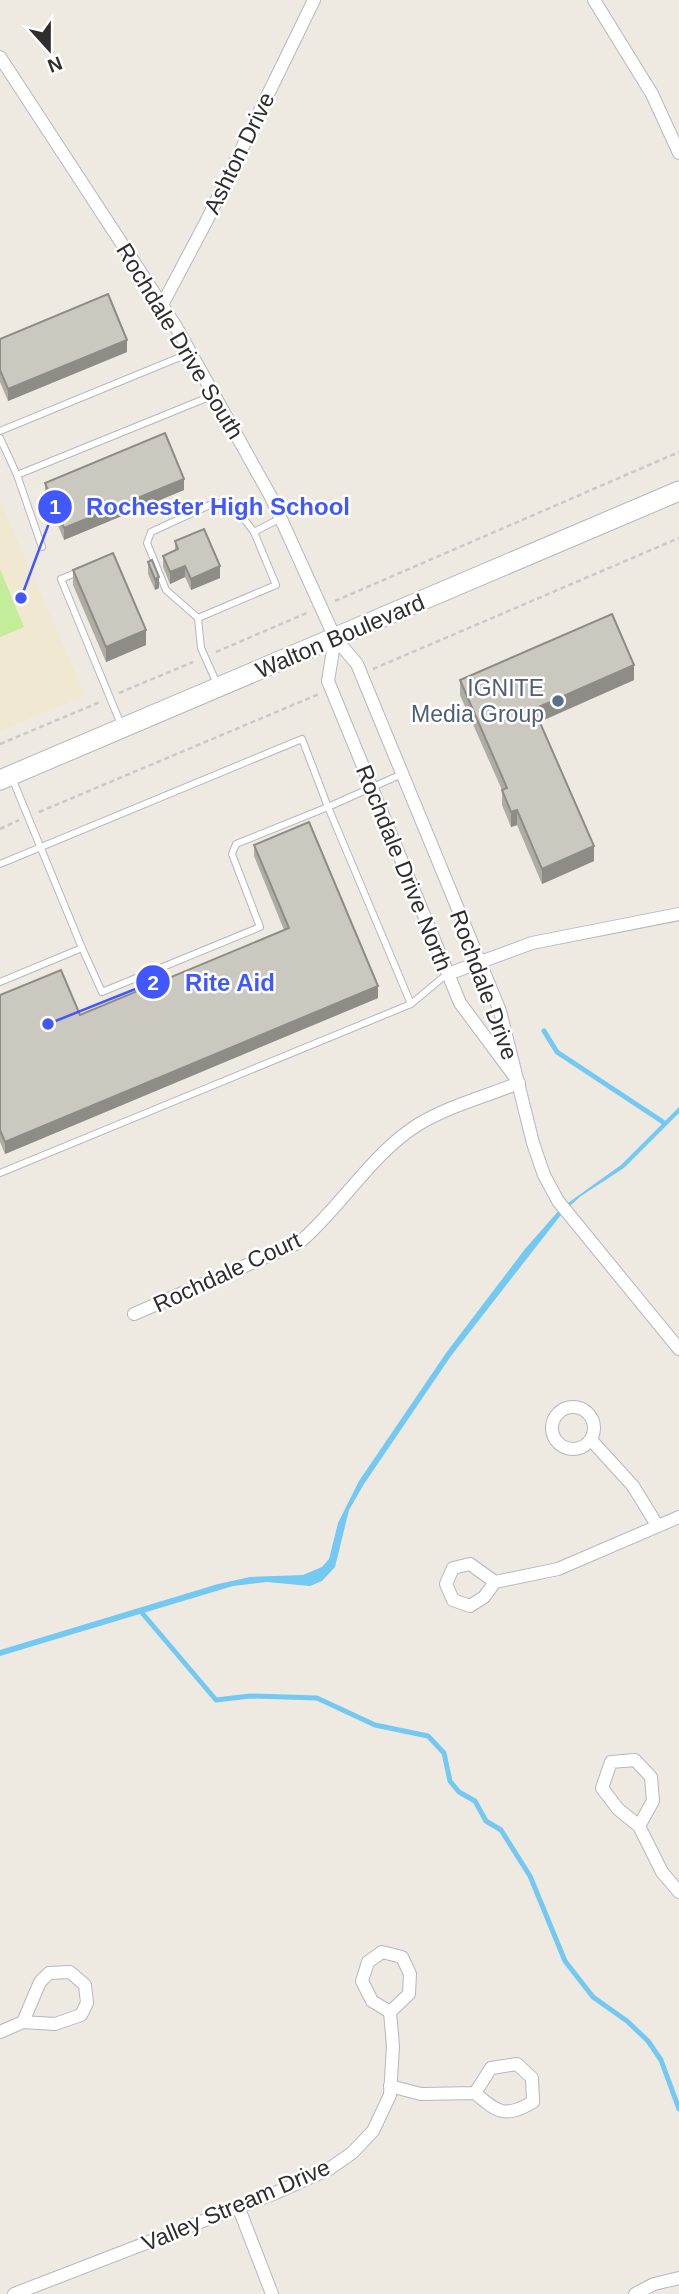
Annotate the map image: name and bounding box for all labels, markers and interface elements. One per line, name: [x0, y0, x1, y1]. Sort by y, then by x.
north arrow: [14, 14, 84, 84]
text: N: [45, 52, 65, 77]
street label: Ashton Drive: [198, 88, 280, 218]
street label: Rochdale Drive South: [111, 238, 249, 444]
callout: Rochester High School: [37, 484, 364, 529]
text: Rochester High School: [86, 493, 350, 520]
text: 1: [49, 495, 61, 518]
street label: Walton Boulevard: [252, 589, 428, 683]
place label: IGNITE Media Group: [411, 675, 544, 727]
marker: IGNITE Media Group: [550, 693, 566, 709]
street label: Rochdale Drive North: [351, 761, 457, 975]
street label: Rochdale Drive: [445, 907, 523, 1063]
callout: Rite Aid: [136, 960, 289, 1005]
text: Rite Aid: [185, 969, 275, 996]
text: 2: [147, 971, 159, 994]
street label: Rochdale Court: [149, 1226, 305, 1318]
street label: Valley Stream Drive: [138, 2154, 334, 2256]

